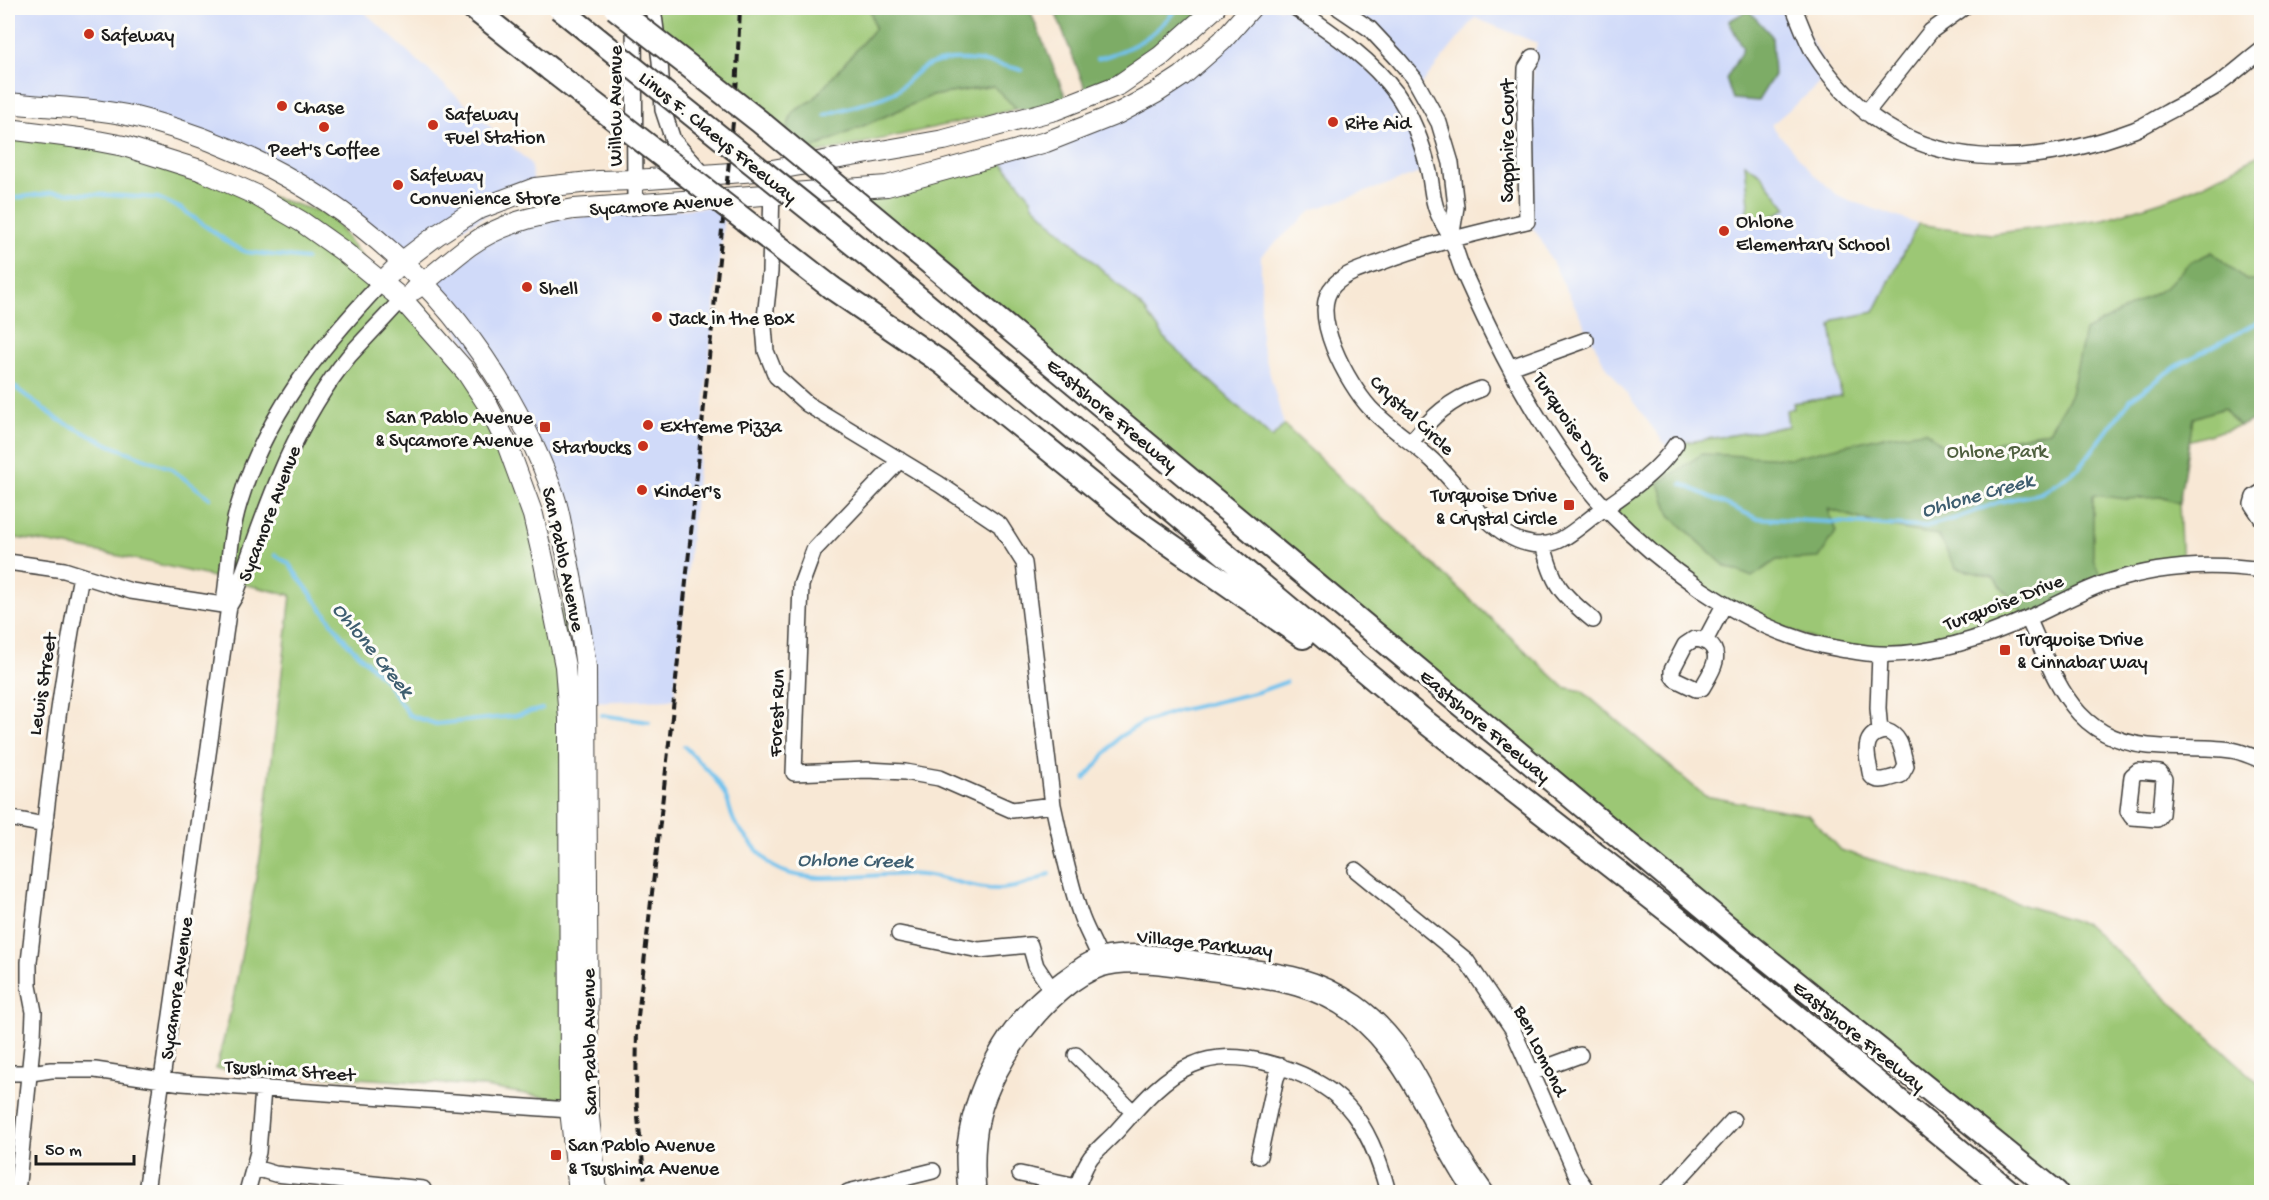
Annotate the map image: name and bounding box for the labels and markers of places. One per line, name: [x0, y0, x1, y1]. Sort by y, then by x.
place label: Safeway: [101, 26, 174, 49]
marker: Safeway: [82, 27, 96, 41]
place label: Chase: [294, 98, 345, 121]
marker: Chase: [275, 99, 289, 113]
place label: Safeway Fuel Station: [444, 105, 546, 151]
place label: Rite Aid: [1345, 114, 1413, 137]
marker: Rite Aid: [1326, 115, 1340, 129]
marker: Safeway Fuel Station: [426, 118, 440, 132]
marker: Peet's Coffee: [317, 120, 331, 134]
place label: Peet's Coffee: [267, 140, 380, 163]
place label: Safeway Convenience Store: [410, 166, 561, 212]
marker: Safeway Convenience Store: [391, 178, 405, 192]
place label: Ohlone Elementary School: [1736, 212, 1890, 258]
marker: Ohlone Elementary School: [1717, 224, 1731, 238]
place label: Shell: [539, 279, 578, 302]
marker: Shell: [520, 280, 534, 294]
place label: Jack in the Box: [669, 309, 795, 332]
marker: Jack in the Box: [650, 310, 664, 324]
place label: San Pablo Avenue & Sycamore Avenue: [375, 408, 534, 454]
place label: Extreme Pizza: [660, 417, 783, 440]
marker: Extreme Pizza: [641, 418, 655, 432]
marker: San Pablo Avenue & Sycamore Avenue: [538, 420, 552, 434]
place label: Starbucks: [552, 438, 632, 461]
marker: Starbucks: [636, 439, 650, 453]
place label: Kinder's: [654, 482, 721, 505]
marker: Kinder's: [635, 483, 649, 497]
place label: Turquoise Drive & Crystal Circle: [1430, 486, 1558, 532]
marker: Turquoise Drive & Crystal Circle: [1562, 498, 1576, 512]
place label: Turquoise Drive & Cinnabar Way: [2016, 630, 2148, 676]
marker: Turquoise Drive & Cinnabar Way: [1998, 643, 2012, 657]
place label: San Pablo Avenue & Tsushima Avenue: [568, 1136, 720, 1182]
marker: San Pablo Avenue & Tsushima Avenue: [549, 1148, 563, 1162]

